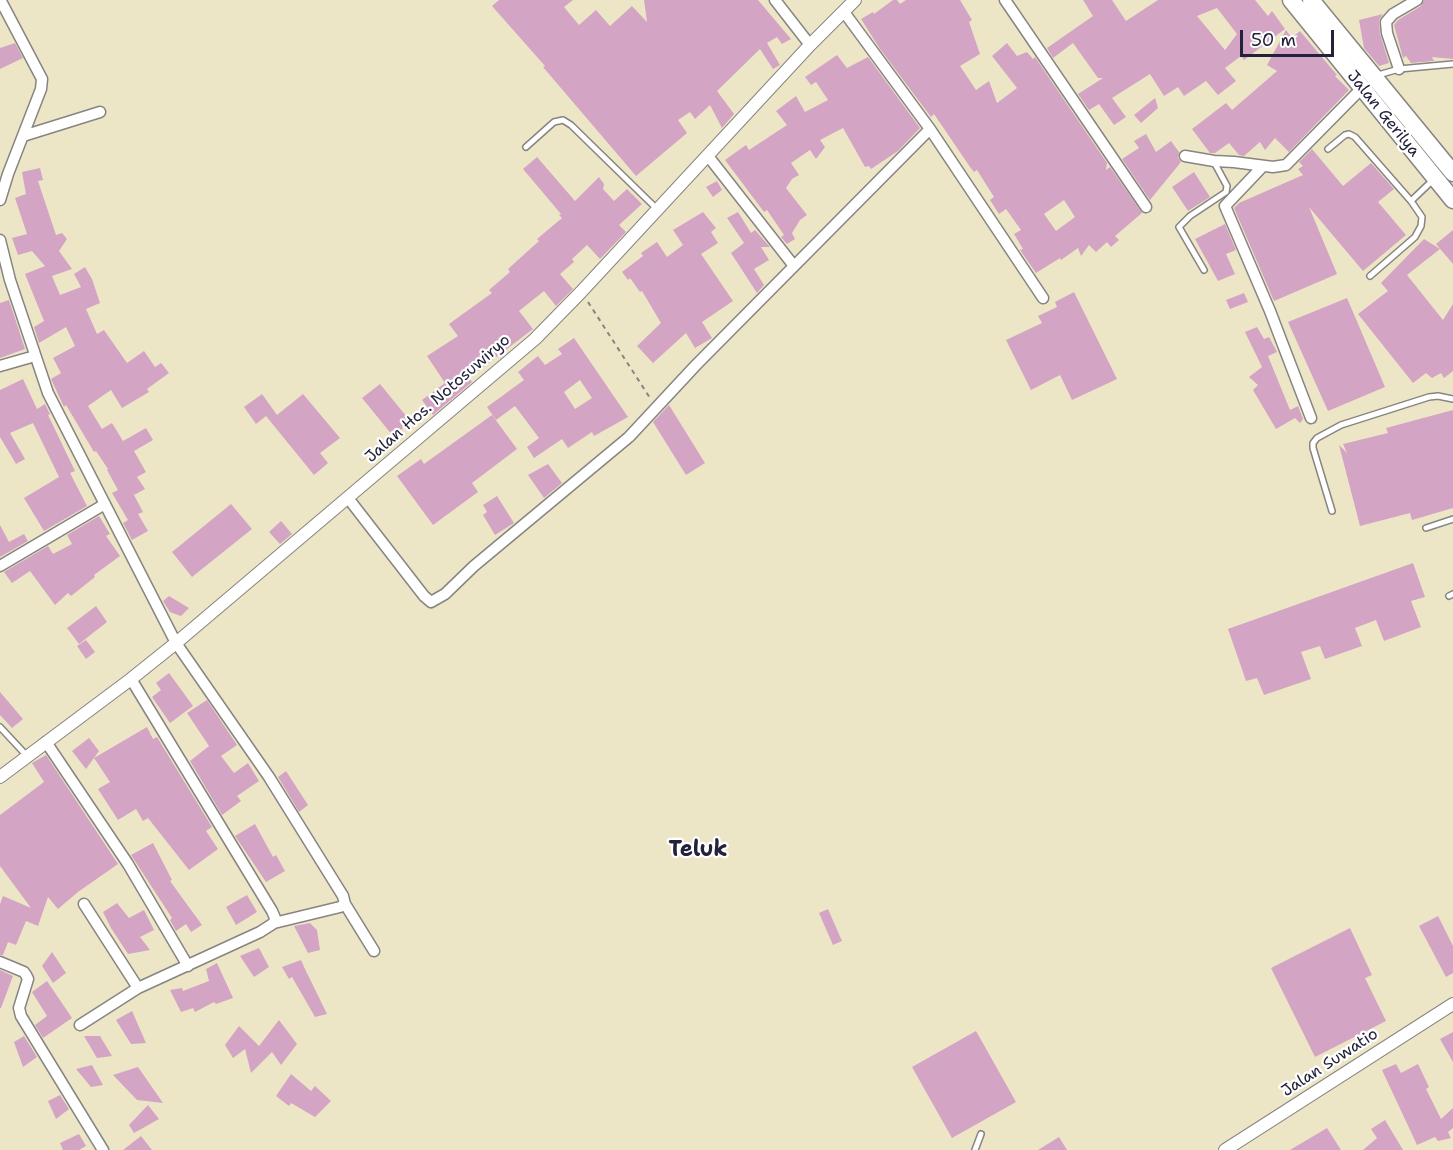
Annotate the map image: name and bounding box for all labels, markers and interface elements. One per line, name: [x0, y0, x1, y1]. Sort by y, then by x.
scale bar: [1243, 18, 1338, 56]
text: 50 m: [1251, 28, 1296, 52]
street label: Jalan Gerilya: [1342, 67, 1424, 161]
street label: Jalan Hos. Notosuwiryo: [362, 331, 514, 467]
district label: Teluk: [668, 837, 728, 863]
street label: Jalan Suwatio: [1278, 1025, 1382, 1101]

